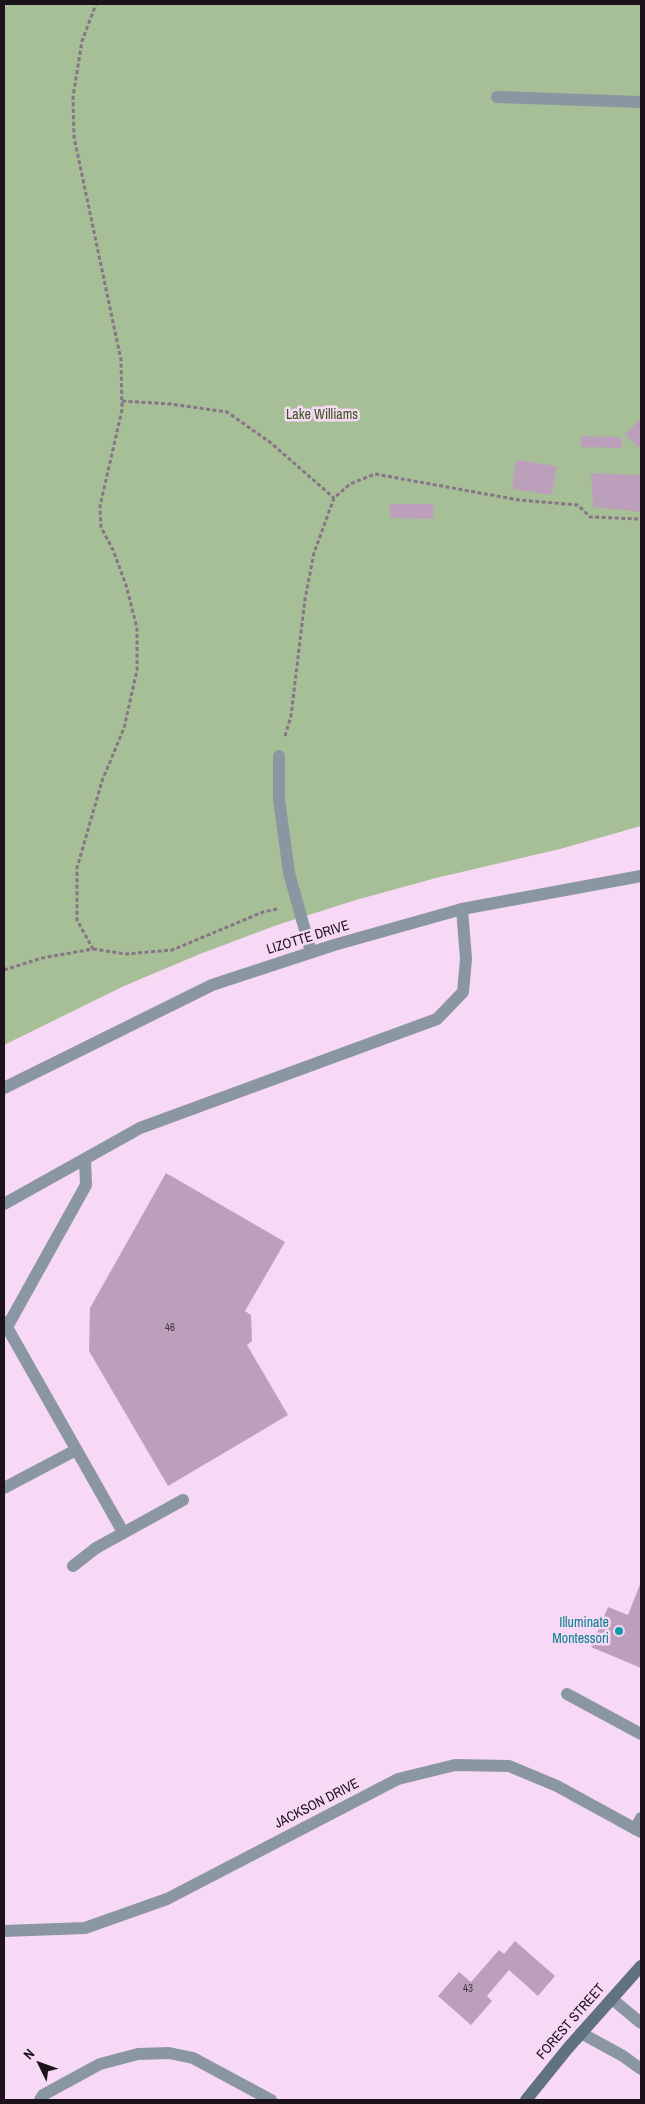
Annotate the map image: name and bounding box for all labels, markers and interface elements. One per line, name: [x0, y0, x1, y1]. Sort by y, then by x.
park label: Lake Williams: [286, 407, 358, 423]
street label: LIZOTTE DRIVE: [265, 917, 351, 959]
house number: 46: [165, 1321, 175, 1335]
place label: Illuminate Montessori: [552, 1615, 609, 1648]
marker: Illuminate Montessori: [613, 1625, 625, 1637]
street label: JACKSON DRIVE: [272, 1776, 362, 1832]
street label: FOREST STREET: [533, 1981, 609, 2063]
house number: 43: [463, 1982, 473, 1996]
north arrow: [15, 2039, 65, 2089]
text: N: [19, 2045, 38, 2063]

